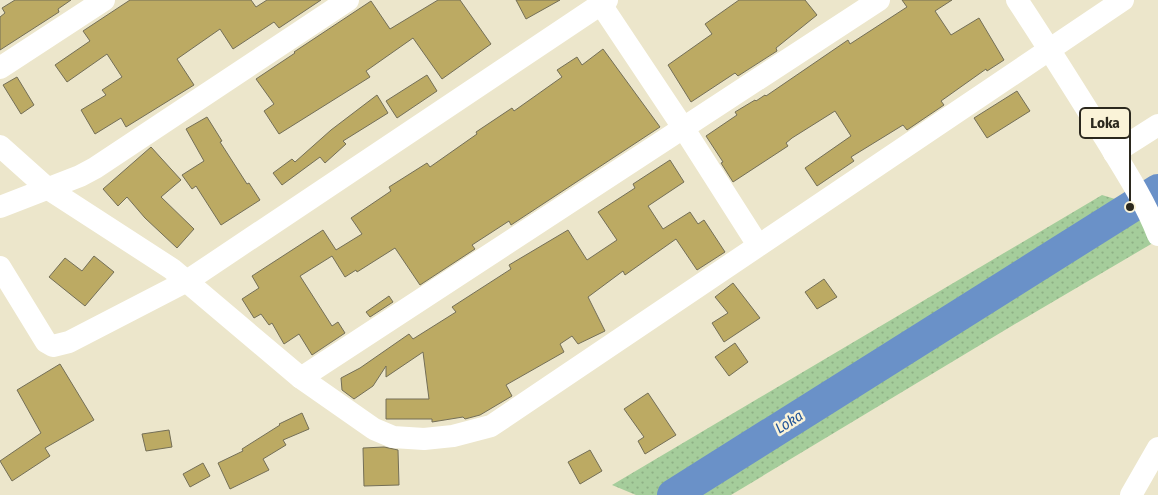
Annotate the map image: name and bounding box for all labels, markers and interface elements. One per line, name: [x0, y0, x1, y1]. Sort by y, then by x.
callout: Loka: [1080, 108, 1130, 138]
text: Loka: [1090, 114, 1120, 132]
water label: Loka: [772, 406, 806, 437]

